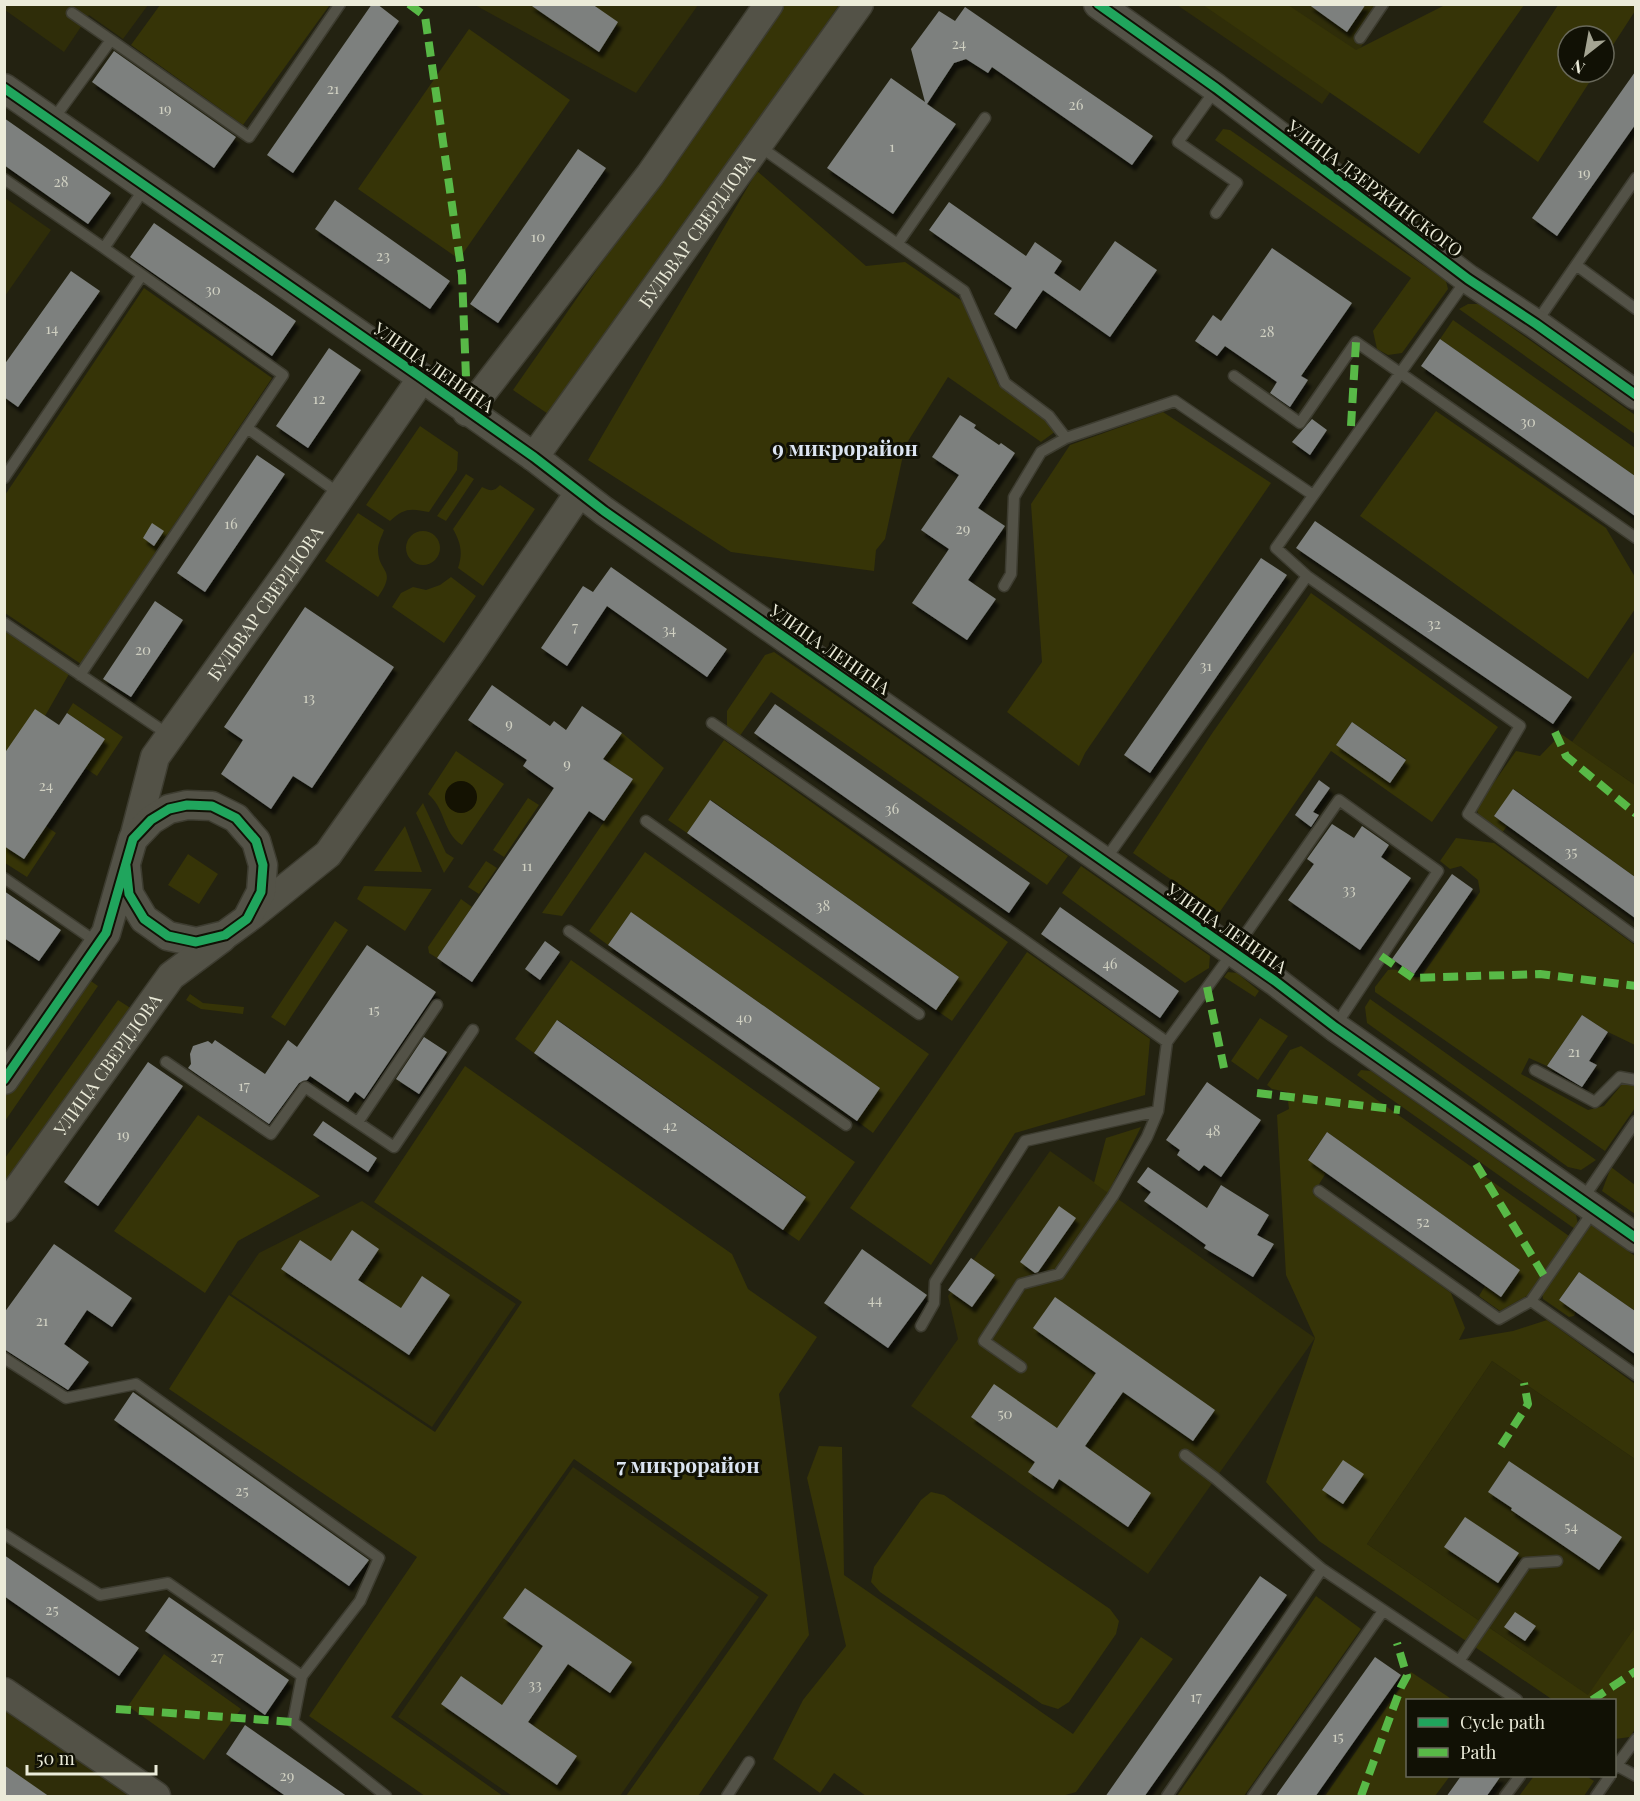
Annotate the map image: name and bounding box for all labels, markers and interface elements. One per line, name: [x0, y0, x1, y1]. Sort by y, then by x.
north arrow: [1556, 24, 1616, 84]
house number: 24: [952, 33, 966, 53]
text: N: [1567, 55, 1588, 79]
house number: 21: [327, 78, 340, 98]
house number: 26: [1069, 94, 1084, 114]
house number: 19: [158, 98, 172, 118]
street label: УЛИЦА ДЗЕРЖИНСКОГО: [1281, 113, 1468, 262]
house number: 1: [889, 136, 895, 156]
street label: БУЛЬВАР СВЕРДЛОВА: [633, 148, 761, 312]
house number: 19: [1577, 162, 1591, 182]
house number: 28: [54, 171, 69, 191]
house number: 10: [531, 226, 545, 246]
house number: 23: [376, 245, 390, 265]
house number: 30: [205, 279, 221, 299]
street label: УЛИЦА ЛЕНИНА: [368, 316, 500, 418]
house number: 14: [46, 318, 58, 338]
house number: 28: [1260, 321, 1275, 341]
house number: 12: [313, 388, 325, 408]
house number: 30: [1520, 411, 1536, 431]
district label: 9 микрорайон: [772, 433, 918, 461]
house number: 16: [224, 513, 238, 533]
house number: 29: [956, 518, 970, 538]
street label: БУЛЬВАР СВЕРДЛОВА: [202, 520, 329, 685]
street label: УЛИЦА ЛЕНИНА: [764, 598, 896, 700]
house number: 32: [1427, 613, 1441, 633]
house number: 7: [572, 616, 578, 636]
house number: 34: [662, 619, 676, 639]
house number: 20: [135, 639, 151, 659]
house number: 31: [1200, 655, 1213, 675]
house number: 13: [303, 687, 315, 707]
house number: 9: [505, 713, 513, 733]
house number: 9: [563, 753, 571, 773]
house number: 24: [39, 775, 53, 795]
house number: 36: [885, 798, 899, 818]
house number: 35: [1565, 841, 1578, 861]
house number: 11: [521, 855, 533, 875]
street label: УЛИЦА ЛЕНИНА: [1161, 877, 1293, 979]
house number: 33: [1342, 879, 1356, 899]
house number: 38: [816, 895, 830, 915]
house number: 46: [1102, 953, 1118, 973]
street label: УЛИЦА СВЕРДЛОВА: [48, 988, 167, 1141]
house number: 15: [368, 999, 380, 1019]
house number: 40: [736, 1007, 752, 1027]
house number: 21: [1568, 1041, 1581, 1061]
house number: 17: [238, 1075, 250, 1095]
house number: 42: [663, 1115, 677, 1135]
house number: 48: [1205, 1120, 1221, 1140]
house number: 19: [116, 1124, 130, 1144]
house number: 52: [1416, 1211, 1430, 1231]
house number: 44: [868, 1289, 882, 1309]
house number: 21: [36, 1310, 49, 1330]
house number: 50: [997, 1403, 1013, 1423]
district label: 7 микрорайон: [616, 1450, 760, 1478]
house number: 25: [235, 1480, 249, 1500]
house number: 54: [1564, 1516, 1578, 1536]
house number: 25: [45, 1599, 59, 1619]
house number: 27: [210, 1646, 224, 1666]
house number: 33: [528, 1674, 542, 1694]
house number: 17: [1190, 1686, 1202, 1706]
legend: [1406, 1699, 1616, 1777]
text: Cycle path: [1460, 1710, 1545, 1734]
house number: 15: [1332, 1726, 1344, 1746]
scale bar: [27, 1738, 156, 1776]
text: Path: [1460, 1740, 1497, 1764]
text: 50 m: [36, 1746, 75, 1770]
house number: 29: [280, 1765, 294, 1785]

